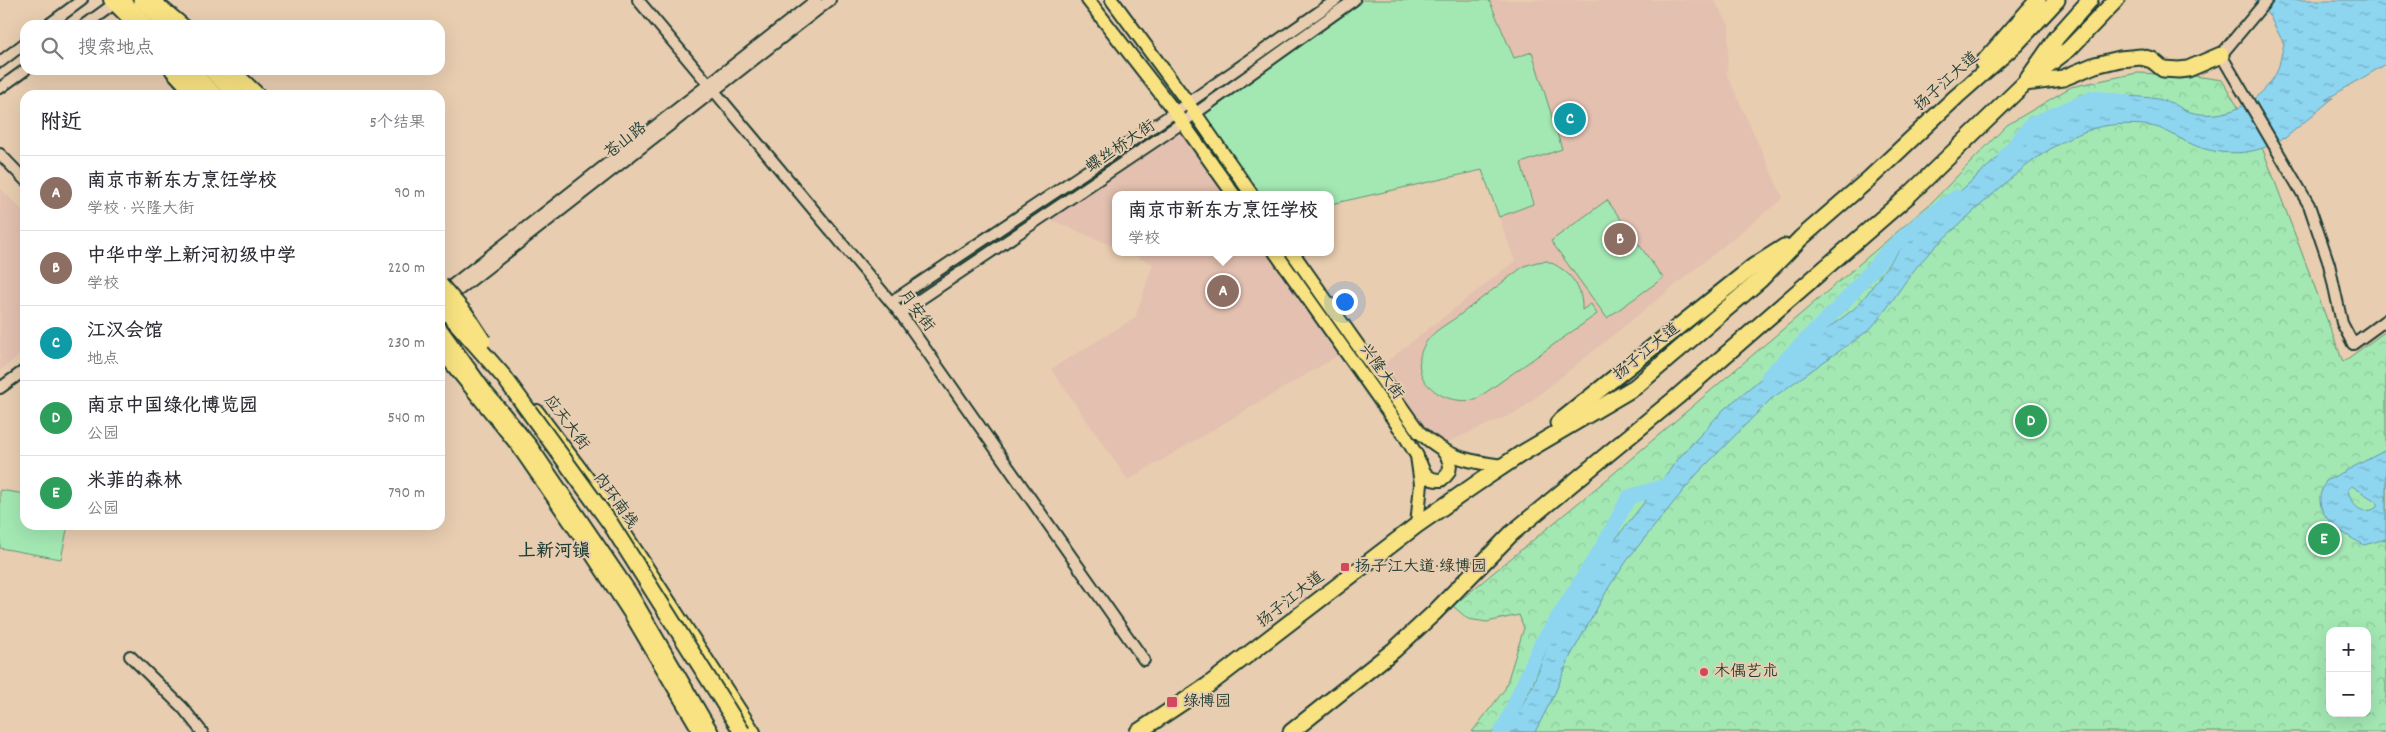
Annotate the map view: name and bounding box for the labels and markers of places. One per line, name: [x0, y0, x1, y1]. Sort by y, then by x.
pin: C: [1554, 100, 1586, 138]
pin: B: [1604, 220, 1636, 258]
pin: A: [1207, 272, 1239, 310]
pin: D: [2015, 402, 2047, 440]
pin: E: [2308, 520, 2340, 558]
place label: 扬子江大道·绿博园: [1355, 556, 1487, 579]
marker: 扬子江大道·绿博园: [1339, 561, 1351, 573]
place label: 木偶艺术: [1714, 661, 1778, 684]
marker: 木偶艺术: [1698, 666, 1710, 678]
place label: 绿博园: [1183, 691, 1231, 714]
marker: 绿博园: [1165, 695, 1179, 709]

